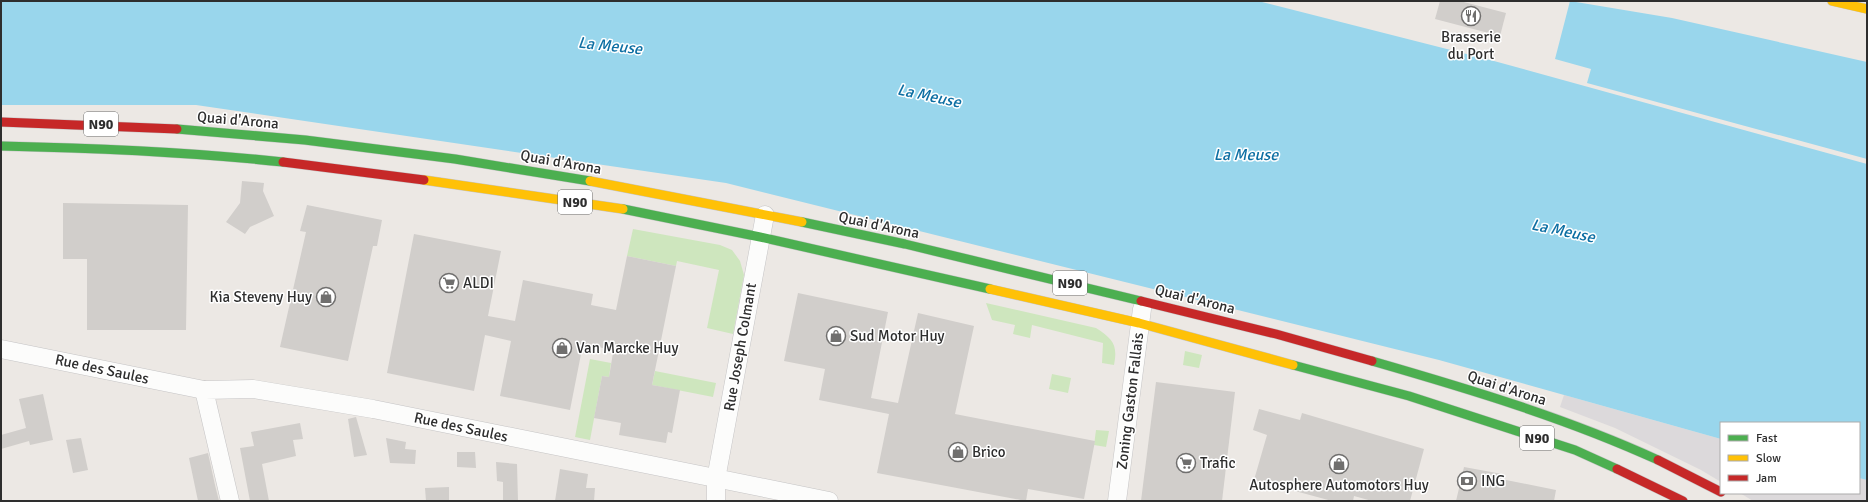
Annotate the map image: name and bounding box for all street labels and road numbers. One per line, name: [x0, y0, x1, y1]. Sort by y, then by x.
street label: Quai d'Arona: [196, 107, 280, 133]
road number: N90: [84, 112, 118, 136]
street label: Quai d'Arona: [519, 146, 603, 178]
road number: N90: [558, 190, 592, 214]
street label: Quai d'Arona: [837, 208, 921, 242]
road number: N90: [1053, 271, 1087, 295]
street label: Quai d'Arona: [1153, 280, 1237, 318]
street label: Rue Joseph Colmant: [720, 282, 760, 412]
street label: Zoning Gaston Fallais: [1113, 331, 1147, 470]
street label: Rue des Saules: [53, 350, 151, 388]
street label: Quai d'Arona: [1465, 367, 1549, 409]
street label: Rue des Saules: [412, 408, 510, 446]
road number: N90: [1520, 426, 1554, 450]

